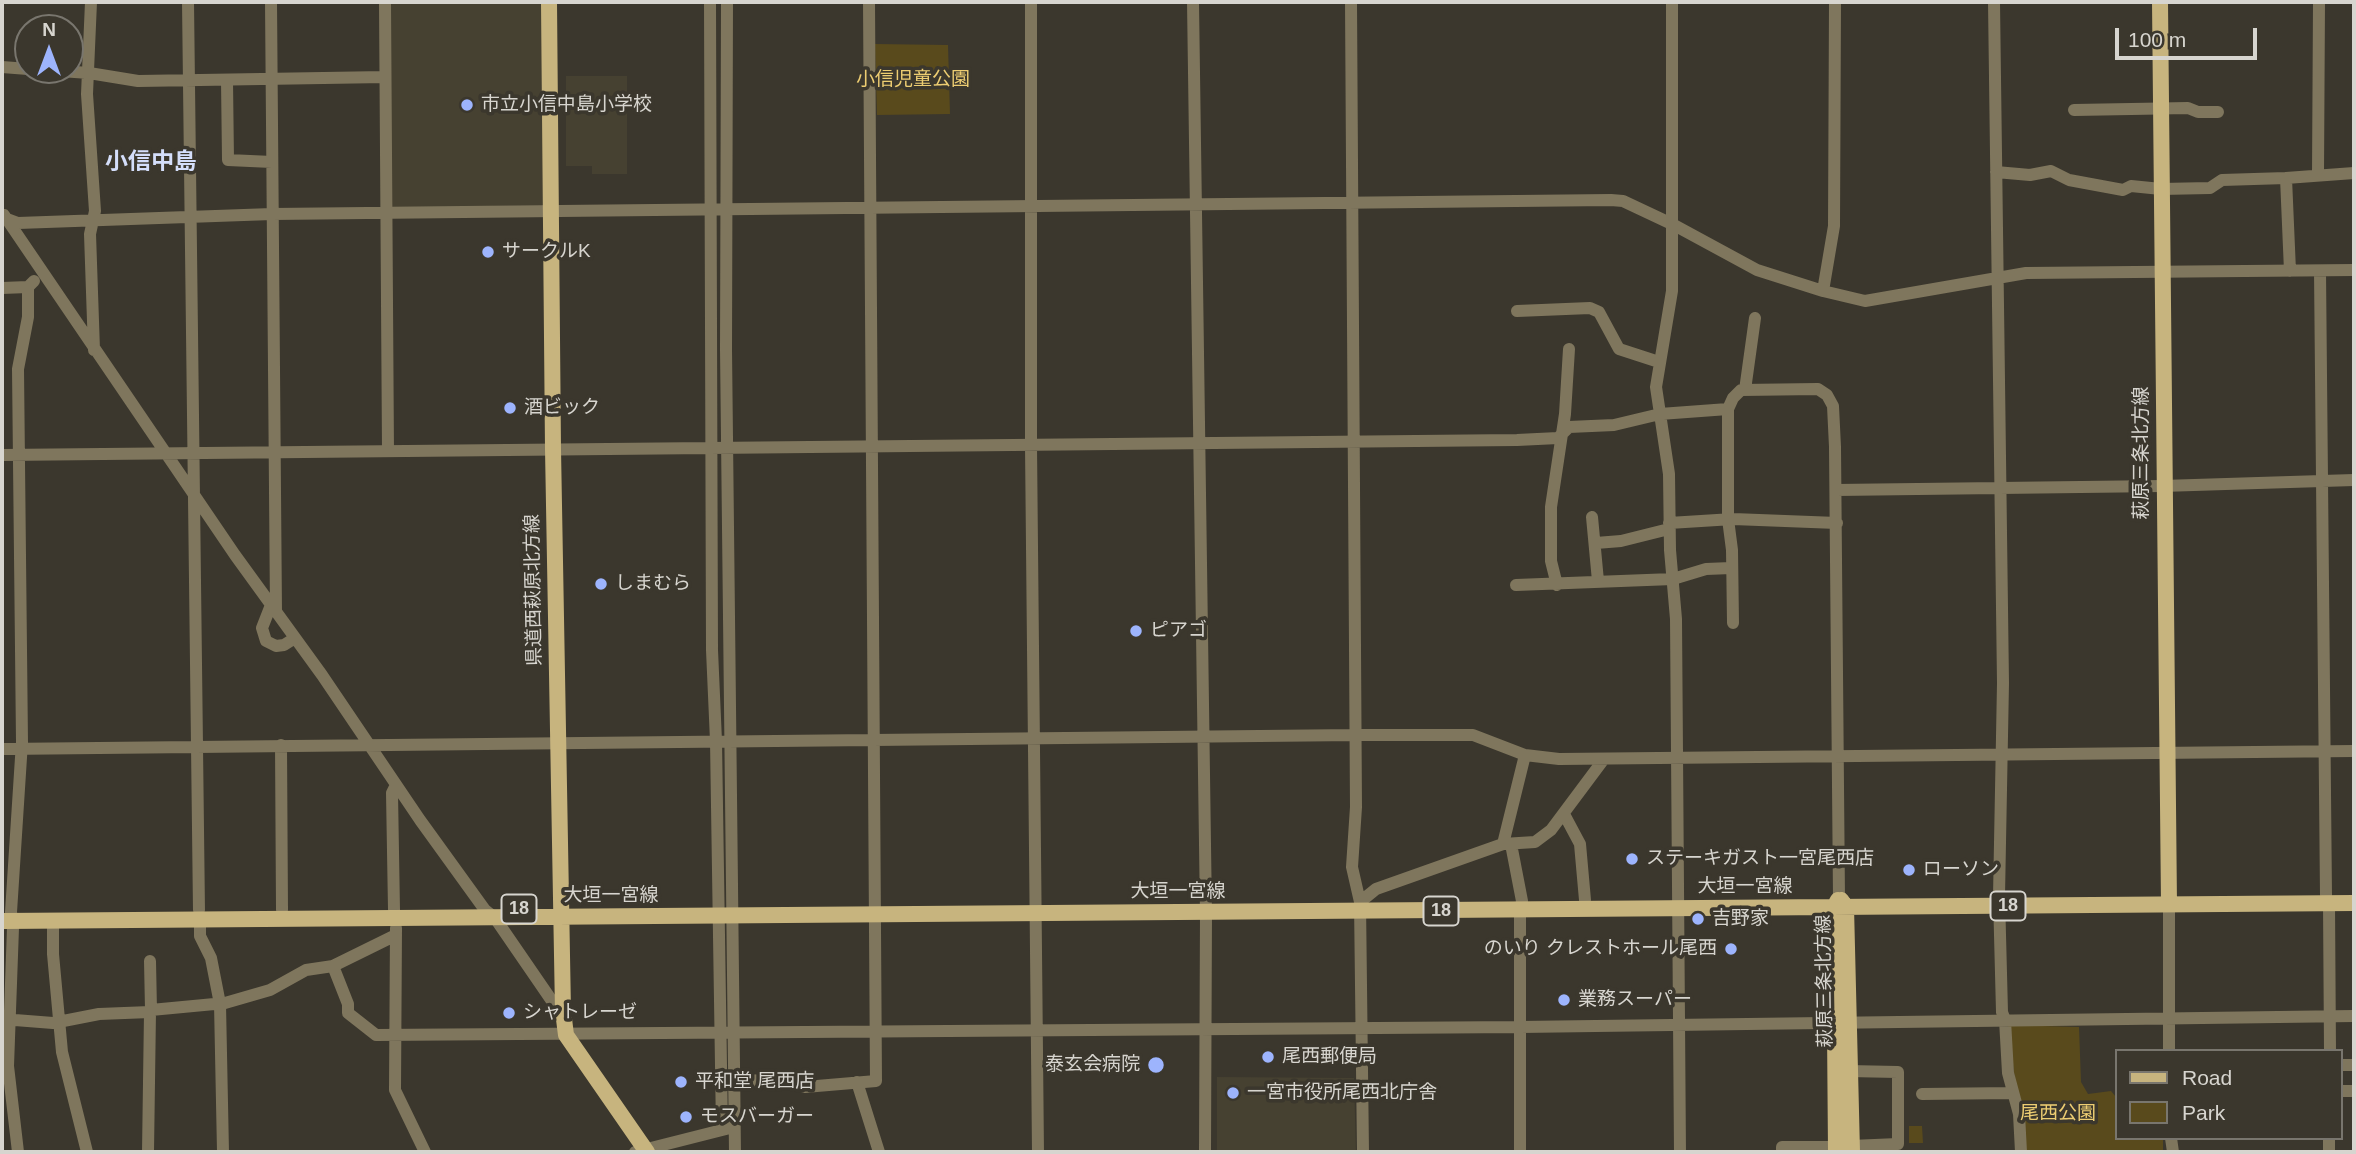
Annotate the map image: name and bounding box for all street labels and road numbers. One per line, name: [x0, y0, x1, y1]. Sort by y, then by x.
street label: 萩原三条北方線: [2131, 387, 2153, 519]
street label: 県道西萩原北方線: [521, 514, 547, 666]
street label: 大垣一宮線: [1698, 876, 1792, 898]
street label: 大垣一宮線: [1131, 881, 1225, 903]
street label: 大垣一宮線: [564, 885, 658, 907]
road number: 18: [1990, 891, 2025, 920]
road number: 18: [502, 894, 536, 924]
road number: 18: [1424, 896, 1458, 926]
street label: 萩原三条北方線: [1812, 914, 1838, 1048]

